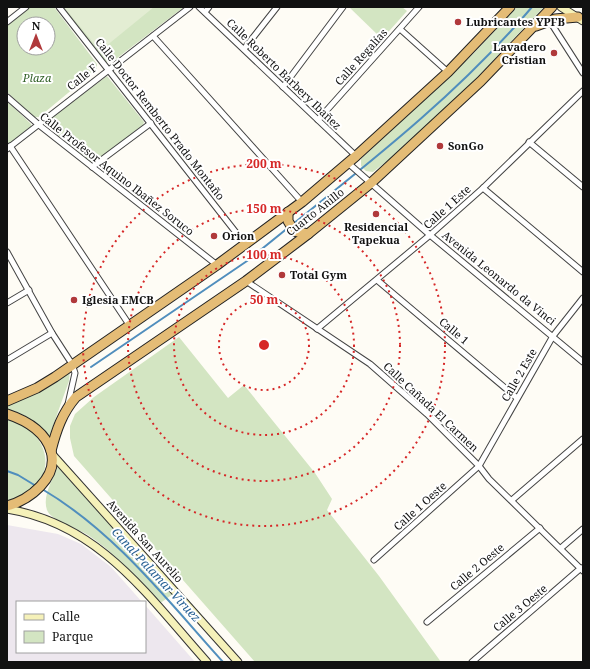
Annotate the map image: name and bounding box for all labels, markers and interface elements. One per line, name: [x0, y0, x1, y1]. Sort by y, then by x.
place label: Lubricantes YPFB: [466, 14, 565, 29]
street label: Calle Roberto Barbery Ibañez: [224, 15, 345, 133]
north arrow: [16, 16, 56, 56]
marker: Lubricantes YPFB: [453, 17, 463, 27]
text: N: [32, 18, 41, 33]
street label: Calle Regalías: [331, 25, 390, 88]
street label: Calle Doctor Remberto Prado Montaño: [92, 35, 228, 203]
place label: Lavadero Cristian: [493, 39, 547, 67]
marker: Lavadero Cristian: [549, 48, 559, 58]
street label: Calle F: [63, 59, 100, 93]
park label: Plaza: [22, 70, 52, 85]
street label: Calle Profesor Aquino Ibañez Soruco: [37, 109, 197, 239]
place label: SonGo: [448, 138, 484, 153]
marker: SonGo: [435, 141, 445, 151]
text: 200 m: [246, 155, 282, 172]
street label: Calle 1 Este: [420, 181, 474, 232]
street label: Cuarto Anillo: [283, 184, 347, 239]
text: 150 m: [246, 200, 282, 217]
marker: Residencial Tapekua: [371, 209, 381, 219]
place label: Residencial Tapekua: [344, 219, 408, 247]
street label: Avenida Leonardo da Vinci: [439, 227, 560, 328]
place label: Orion: [222, 228, 255, 243]
marker: Orion: [209, 231, 219, 241]
text: 100 m: [246, 246, 282, 263]
place label: Total Gym: [290, 267, 347, 282]
marker: Total Gym: [277, 270, 287, 280]
text: 50 m: [250, 291, 278, 308]
place label: Iglesia EMCB: [82, 292, 154, 307]
marker: Iglesia EMCB: [69, 295, 79, 305]
street label: Calle 1: [436, 314, 472, 348]
centre of rings: [257, 338, 271, 352]
street label: Calle 2 Este: [497, 345, 540, 404]
street label: Calle Cañada El Carmen: [380, 358, 482, 455]
street label: Calle 1 Oeste: [390, 478, 449, 533]
street label: Avenida San Aurelio: [104, 496, 187, 585]
water label: Canal Palamar Viruez: [108, 524, 205, 626]
street label: Calle 2 Oeste: [446, 539, 507, 594]
street label: Calle 3 Oeste: [489, 580, 550, 635]
legend: [16, 601, 146, 653]
text: Calle: [52, 608, 80, 625]
text: Parque: [52, 628, 93, 645]

